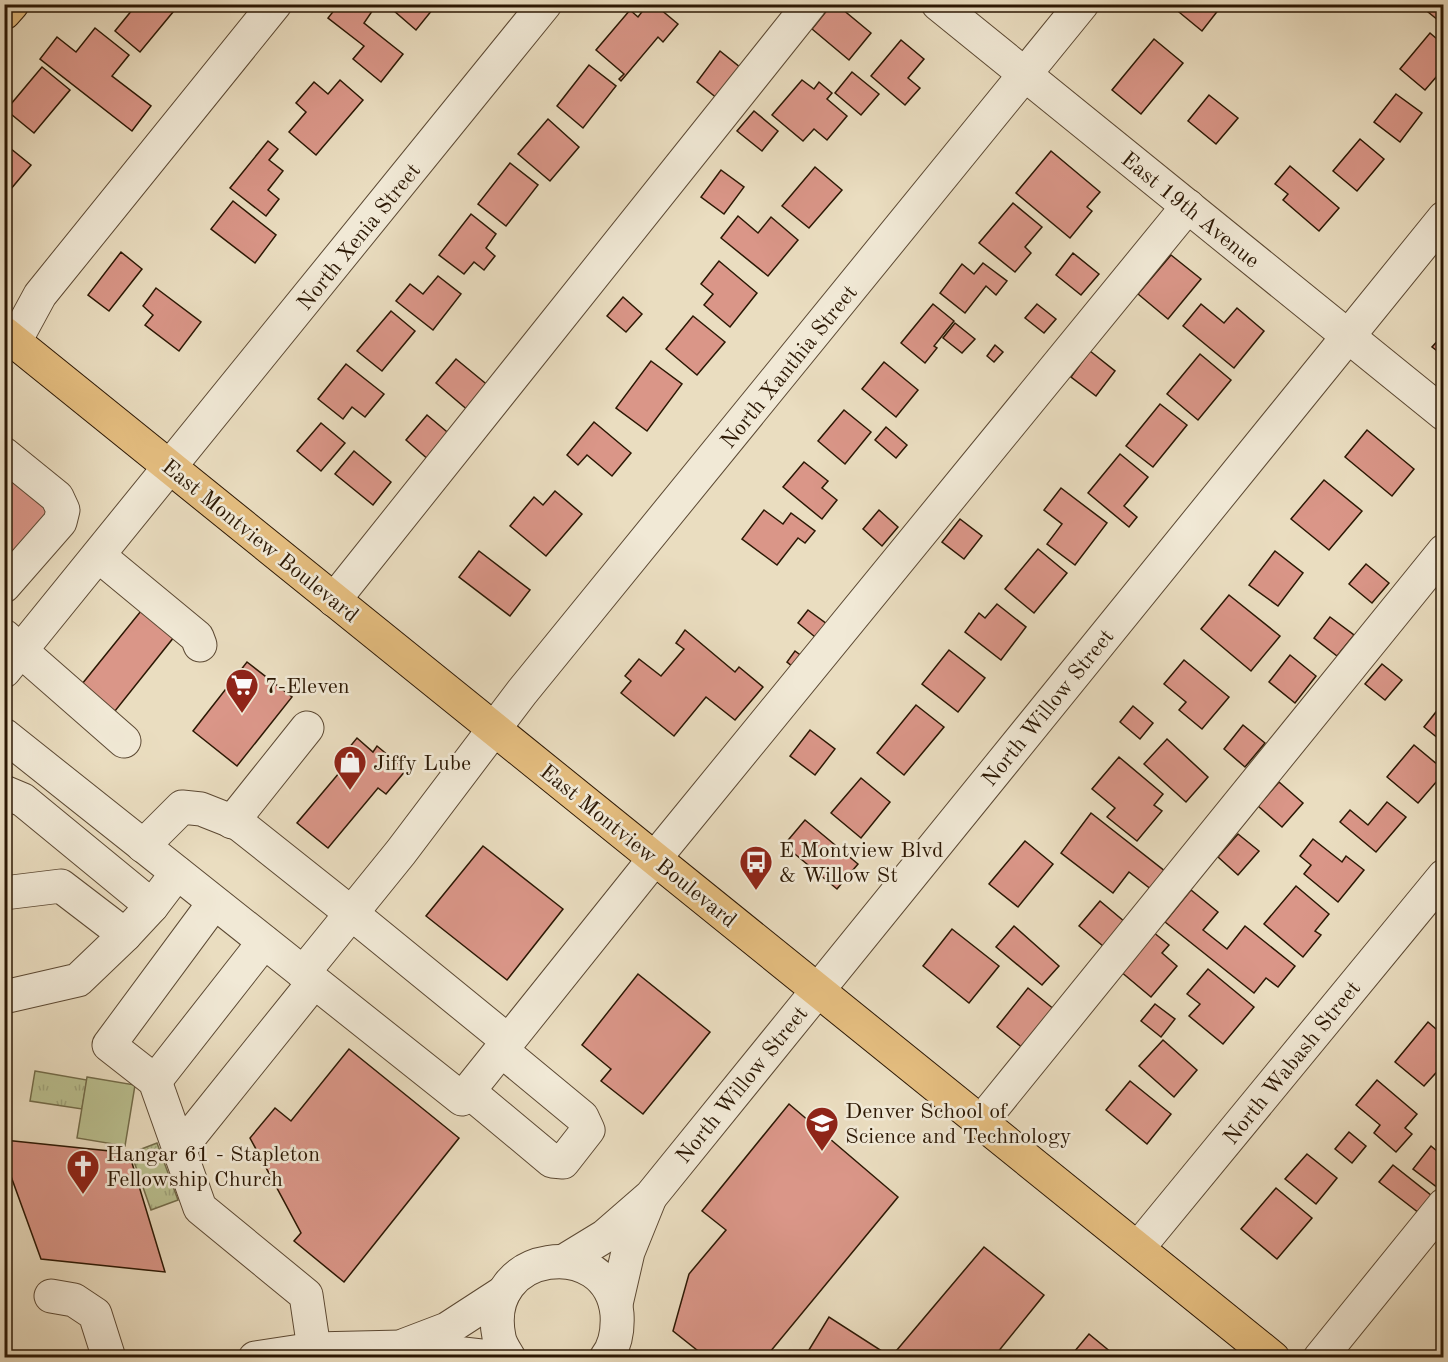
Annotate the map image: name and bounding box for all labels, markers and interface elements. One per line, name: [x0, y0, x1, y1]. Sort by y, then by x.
street label: East 19th Avenue: [1116, 148, 1263, 273]
street label: North Xenia Street: [294, 160, 425, 315]
street label: North Xanthia Street: [717, 281, 862, 453]
street label: East Montview Boulevard: [157, 456, 362, 627]
street label: North Willow Street: [979, 626, 1119, 791]
supermarket icon: 7-Eleven: [224, 667, 260, 714]
place label: 7-Eleven: [265, 676, 350, 698]
shop icon: Jiffy Lube: [332, 744, 368, 791]
place label: Jiffy Lube: [373, 753, 471, 775]
street label: East Montview Boulevard: [535, 761, 740, 932]
place label: E Montview Blvd & Willow St: [779, 840, 943, 887]
bus stop icon: E Montview Blvd & Willow St: [738, 844, 774, 891]
street label: North Wabash Street: [1220, 977, 1365, 1149]
street label: North Willow Street: [673, 1003, 813, 1168]
place label: Denver School of Science and Technology: [845, 1101, 1072, 1148]
school or university icon: Denver School of Science and Technology: [804, 1105, 840, 1152]
place label: Hangar 61 - Stapleton Fellowship Church: [106, 1144, 320, 1191]
church icon: Hangar 61 - Stapleton Fellowship Church: [65, 1148, 101, 1195]

